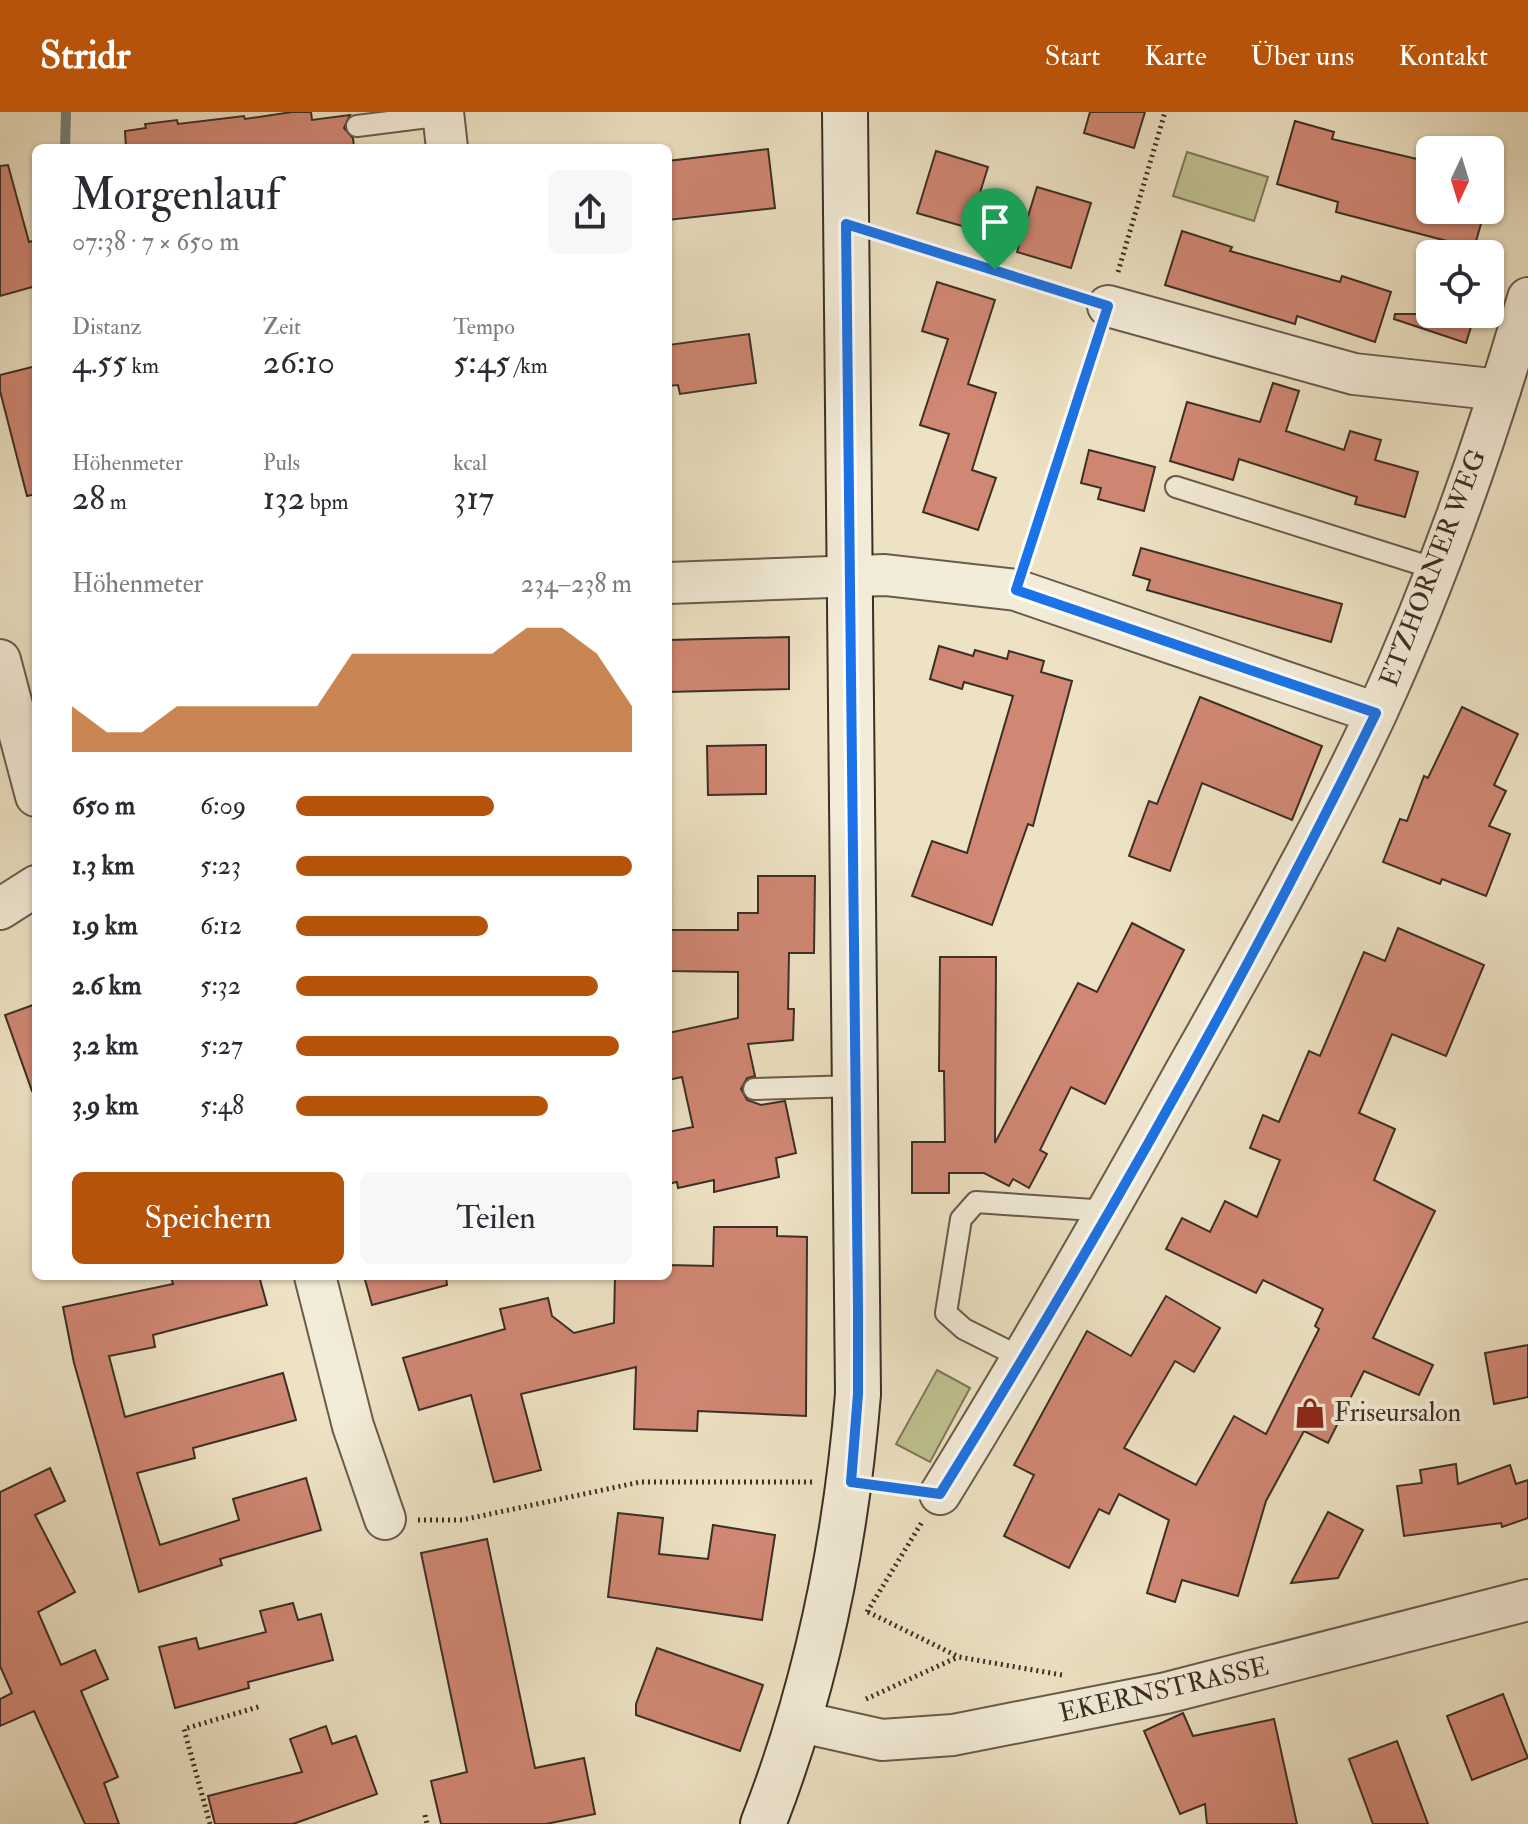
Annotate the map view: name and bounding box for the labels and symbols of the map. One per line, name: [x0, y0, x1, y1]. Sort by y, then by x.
north arrow: [1416, 136, 1504, 224]
pin: [961, 188, 1029, 270]
street label: ETZHORNER WEG: [1373, 445, 1493, 691]
shop icon: Friseursalon: [1293, 1396, 1327, 1430]
place label: Friseursalon: [1334, 1397, 1461, 1429]
street label: EKERNSTRASSE: [1056, 1650, 1272, 1730]

